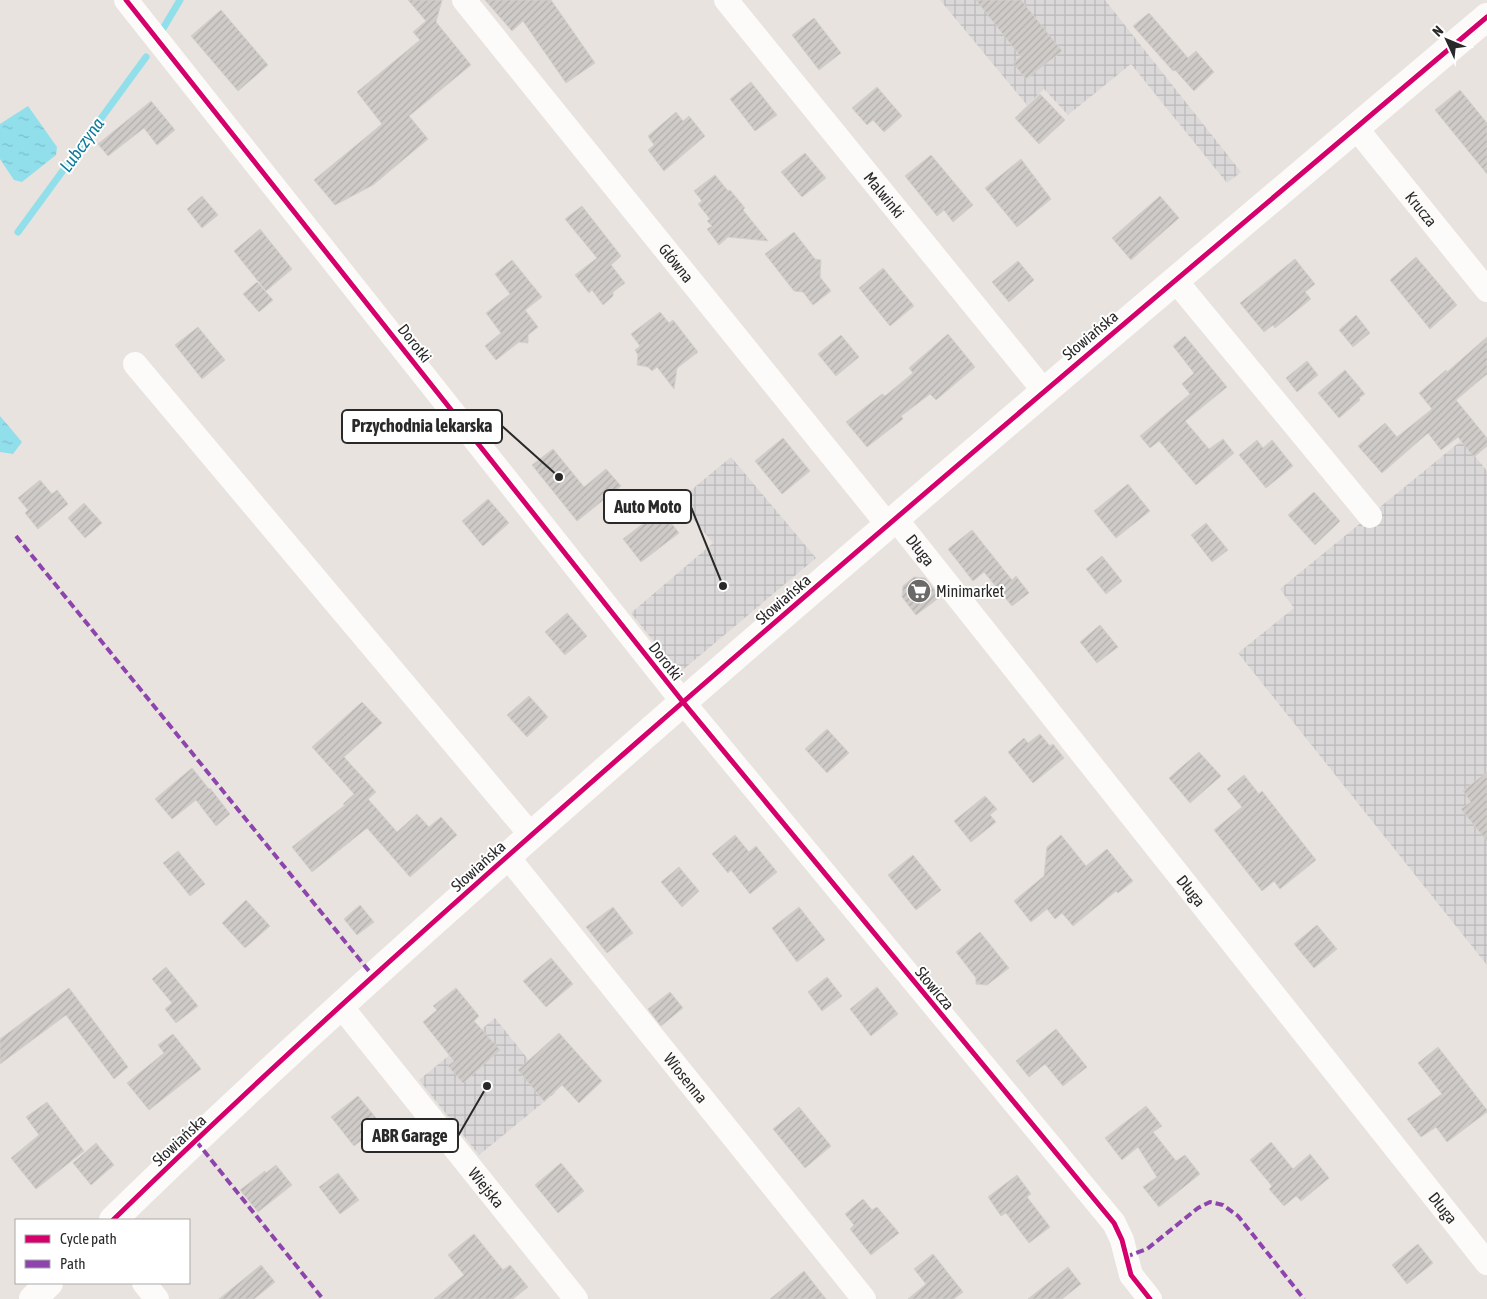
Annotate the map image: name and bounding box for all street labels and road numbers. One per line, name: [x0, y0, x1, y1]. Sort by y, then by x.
street label: Malwinki: [860, 168, 908, 221]
street label: Krucza: [1402, 188, 1441, 230]
street label: Główna: [655, 240, 697, 286]
street label: Słowiańska: [1059, 307, 1121, 363]
street label: Dorotki: [394, 320, 436, 366]
street label: Długa: [903, 531, 938, 569]
street label: Słowiańska: [752, 570, 814, 628]
street label: Dorotki: [645, 638, 687, 684]
street label: Słowiańska: [447, 837, 509, 895]
street label: Długa: [1173, 871, 1209, 910]
street label: Słowicza: [912, 963, 958, 1013]
street label: Wiosenna: [660, 1049, 711, 1106]
street label: Słowiańska: [148, 1111, 210, 1169]
street label: Wiejska: [465, 1164, 508, 1211]
street label: Długa: [1425, 1188, 1461, 1227]

